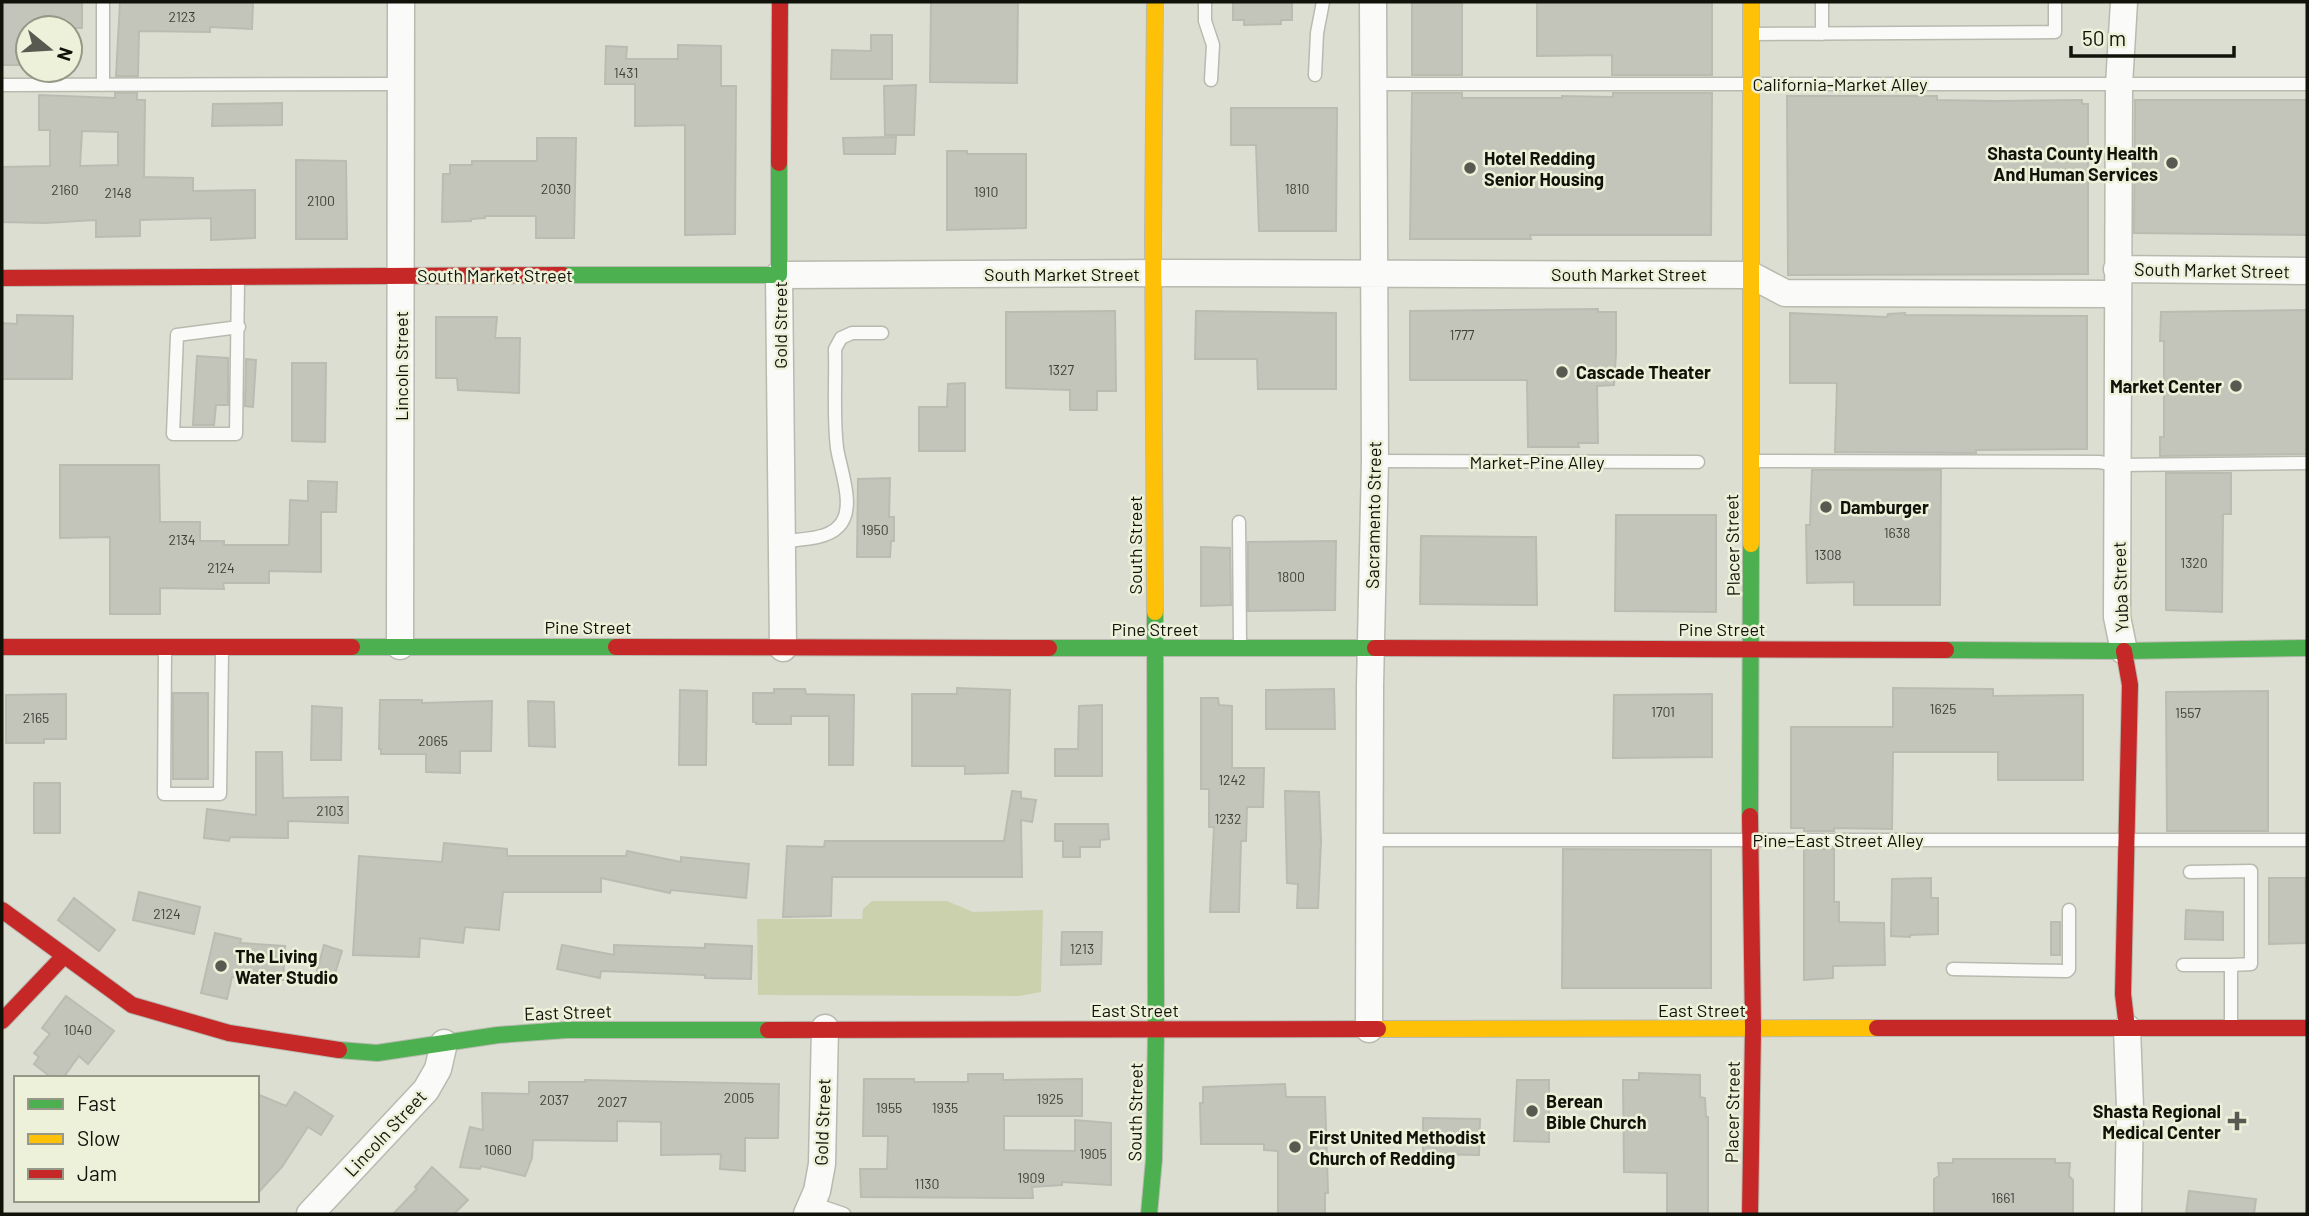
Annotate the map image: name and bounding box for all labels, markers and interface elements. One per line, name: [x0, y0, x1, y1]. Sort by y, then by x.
house number: 2123: [169, 8, 195, 25]
north arrow: [14, 14, 84, 84]
scale bar: [2071, 14, 2234, 58]
text: 50 m: [2082, 25, 2126, 50]
text: N: [53, 45, 79, 64]
house number: 1431: [614, 64, 638, 81]
street label: California-Market Alley: [1752, 73, 1928, 95]
place label: Shasta County Health And Human Services: [1987, 142, 2158, 185]
place label: Hotel Redding Senior Housing: [1484, 147, 1604, 190]
marker: Shasta County Health And Human Services: [2164, 155, 2180, 171]
marker: Hotel Redding Senior Housing: [1462, 160, 1478, 176]
house number: 2030: [541, 180, 571, 197]
house number: 1810: [1285, 180, 1309, 197]
house number: 2160: [51, 181, 79, 198]
house number: 1910: [974, 183, 998, 200]
house number: 2148: [104, 184, 132, 201]
house number: 2100: [307, 192, 335, 209]
street label: South Market Street: [2134, 258, 2290, 282]
street label: South Market Street: [984, 263, 1140, 285]
street label: South Market Street: [1551, 263, 1707, 285]
street label: South Market Street: [417, 264, 573, 286]
street label: Gold Street: [769, 281, 791, 369]
street label: Lincoln Street: [390, 311, 412, 421]
house number: 1777: [1450, 326, 1475, 343]
house number: 1327: [1048, 361, 1074, 378]
place label: Cascade Theater: [1576, 361, 1711, 383]
marker: Cascade Theater: [1554, 364, 1570, 380]
place label: Market Center: [2110, 375, 2222, 397]
marker: Market Center: [2228, 378, 2244, 394]
street label: Sacramento Street: [1361, 441, 1385, 589]
street label: Market-Pine Alley: [1469, 451, 1605, 473]
street label: Placer Street: [1720, 494, 1744, 596]
street label: South Street: [1124, 496, 1146, 594]
place label: Damburger: [1840, 496, 1929, 518]
marker: Damburger: [1818, 499, 1834, 515]
house number: 1950: [861, 521, 889, 538]
house number: 1638: [1884, 524, 1910, 541]
house number: 2134: [168, 531, 196, 548]
street label: Yuba Street: [2107, 541, 2133, 633]
house number: 1308: [1814, 546, 1842, 563]
house number: 1320: [2180, 554, 2208, 571]
house number: 2124: [207, 559, 235, 576]
house number: 1800: [1277, 568, 1305, 585]
street label: Pine Street: [544, 616, 632, 638]
street label: Pine Street: [1111, 618, 1199, 640]
street label: Pine Street: [1678, 618, 1766, 640]
house number: 1625: [1930, 700, 1956, 717]
house number: 1701: [1651, 703, 1675, 720]
house number: 1557: [2175, 704, 2201, 721]
house number: 2165: [23, 709, 49, 726]
house number: 2065: [418, 732, 448, 749]
house number: 1242: [1218, 771, 1246, 788]
house number: 2103: [316, 802, 344, 819]
house number: 1232: [1214, 810, 1242, 827]
street label: Pine–East Street Alley: [1753, 829, 1924, 851]
house number: 2124: [153, 905, 181, 922]
house number: 1213: [1070, 940, 1094, 957]
place label: The Living Water Studio: [235, 945, 338, 988]
marker: The Living Water Studio: [213, 958, 229, 974]
street label: East Street: [524, 999, 612, 1025]
street label: East Street: [1091, 999, 1179, 1021]
street label: East Street: [1658, 999, 1746, 1021]
house number: 1040: [64, 1021, 92, 1038]
street label: Placer Street: [1720, 1061, 1744, 1163]
street label: South Street: [1123, 1062, 1147, 1162]
legend: [14, 1076, 259, 1202]
street label: Gold Street: [809, 1078, 835, 1166]
street label: Lincoln Street: [339, 1085, 431, 1181]
house number: 2005: [724, 1089, 754, 1106]
text: Fast: [77, 1090, 117, 1115]
house number: 1925: [1037, 1090, 1063, 1107]
place label: Berean Bible Church: [1546, 1090, 1647, 1133]
house number: 2037: [539, 1091, 569, 1108]
house number: 2027: [597, 1093, 627, 1110]
house number: 1955: [876, 1099, 902, 1116]
house number: 1935: [932, 1099, 958, 1116]
place label: Shasta Regional Medical Center: [2093, 1100, 2221, 1143]
marker: Berean Bible Church: [1524, 1103, 1540, 1119]
marker: Shasta Regional Medical Center: [2227, 1111, 2247, 1131]
text: Slow: [77, 1125, 120, 1150]
place label: First United Methodist Church of Redding: [1309, 1126, 1486, 1169]
marker: First United Methodist Church of Redding: [1287, 1139, 1303, 1155]
house number: 1060: [484, 1141, 512, 1158]
house number: 1905: [1079, 1145, 1107, 1162]
text: Jam: [77, 1160, 117, 1185]
house number: 1909: [1017, 1169, 1045, 1186]
house number: 1130: [915, 1175, 939, 1192]
house number: 1661: [1991, 1189, 2015, 1206]

